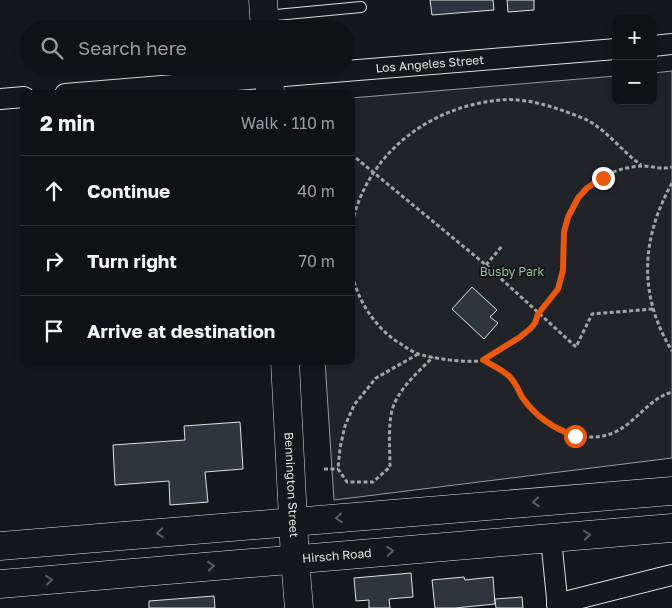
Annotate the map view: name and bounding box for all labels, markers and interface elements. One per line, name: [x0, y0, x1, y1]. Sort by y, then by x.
map controls: [612, 15, 657, 105]
button: +: [612, 15, 657, 60]
search box: [20, 20, 355, 75]
icon: search: [38, 34, 66, 62]
text: Search here: [78, 36, 187, 59]
street label: Los Angeles Street: [375, 52, 485, 76]
button: −: [612, 60, 657, 105]
text: 2 min: [40, 110, 95, 136]
text: Walk · 110 m: [241, 113, 335, 133]
route end: [592, 167, 615, 190]
icon: ahead: [40, 177, 68, 205]
text: Continue: [87, 179, 170, 202]
text: 40 m: [297, 181, 335, 201]
icon: right: [40, 247, 68, 275]
text: Turn right: [87, 249, 177, 272]
text: 70 m: [298, 251, 335, 271]
park label: Busby Park: [480, 264, 544, 279]
icon: arrive: [40, 317, 68, 345]
text: Arrive at destination: [87, 319, 275, 342]
route start: [564, 425, 587, 448]
street label: Bennington Street: [282, 432, 302, 538]
one-way arrow: [532, 496, 540, 507]
one-way arrow: [335, 512, 343, 523]
one-way arrow: [156, 527, 164, 538]
one-way arrow: [583, 530, 591, 541]
street label: Hirsch Road: [301, 545, 372, 566]
one-way arrow: [386, 546, 394, 557]
one-way arrow: [207, 561, 215, 572]
one-way arrow: [45, 574, 53, 585]

